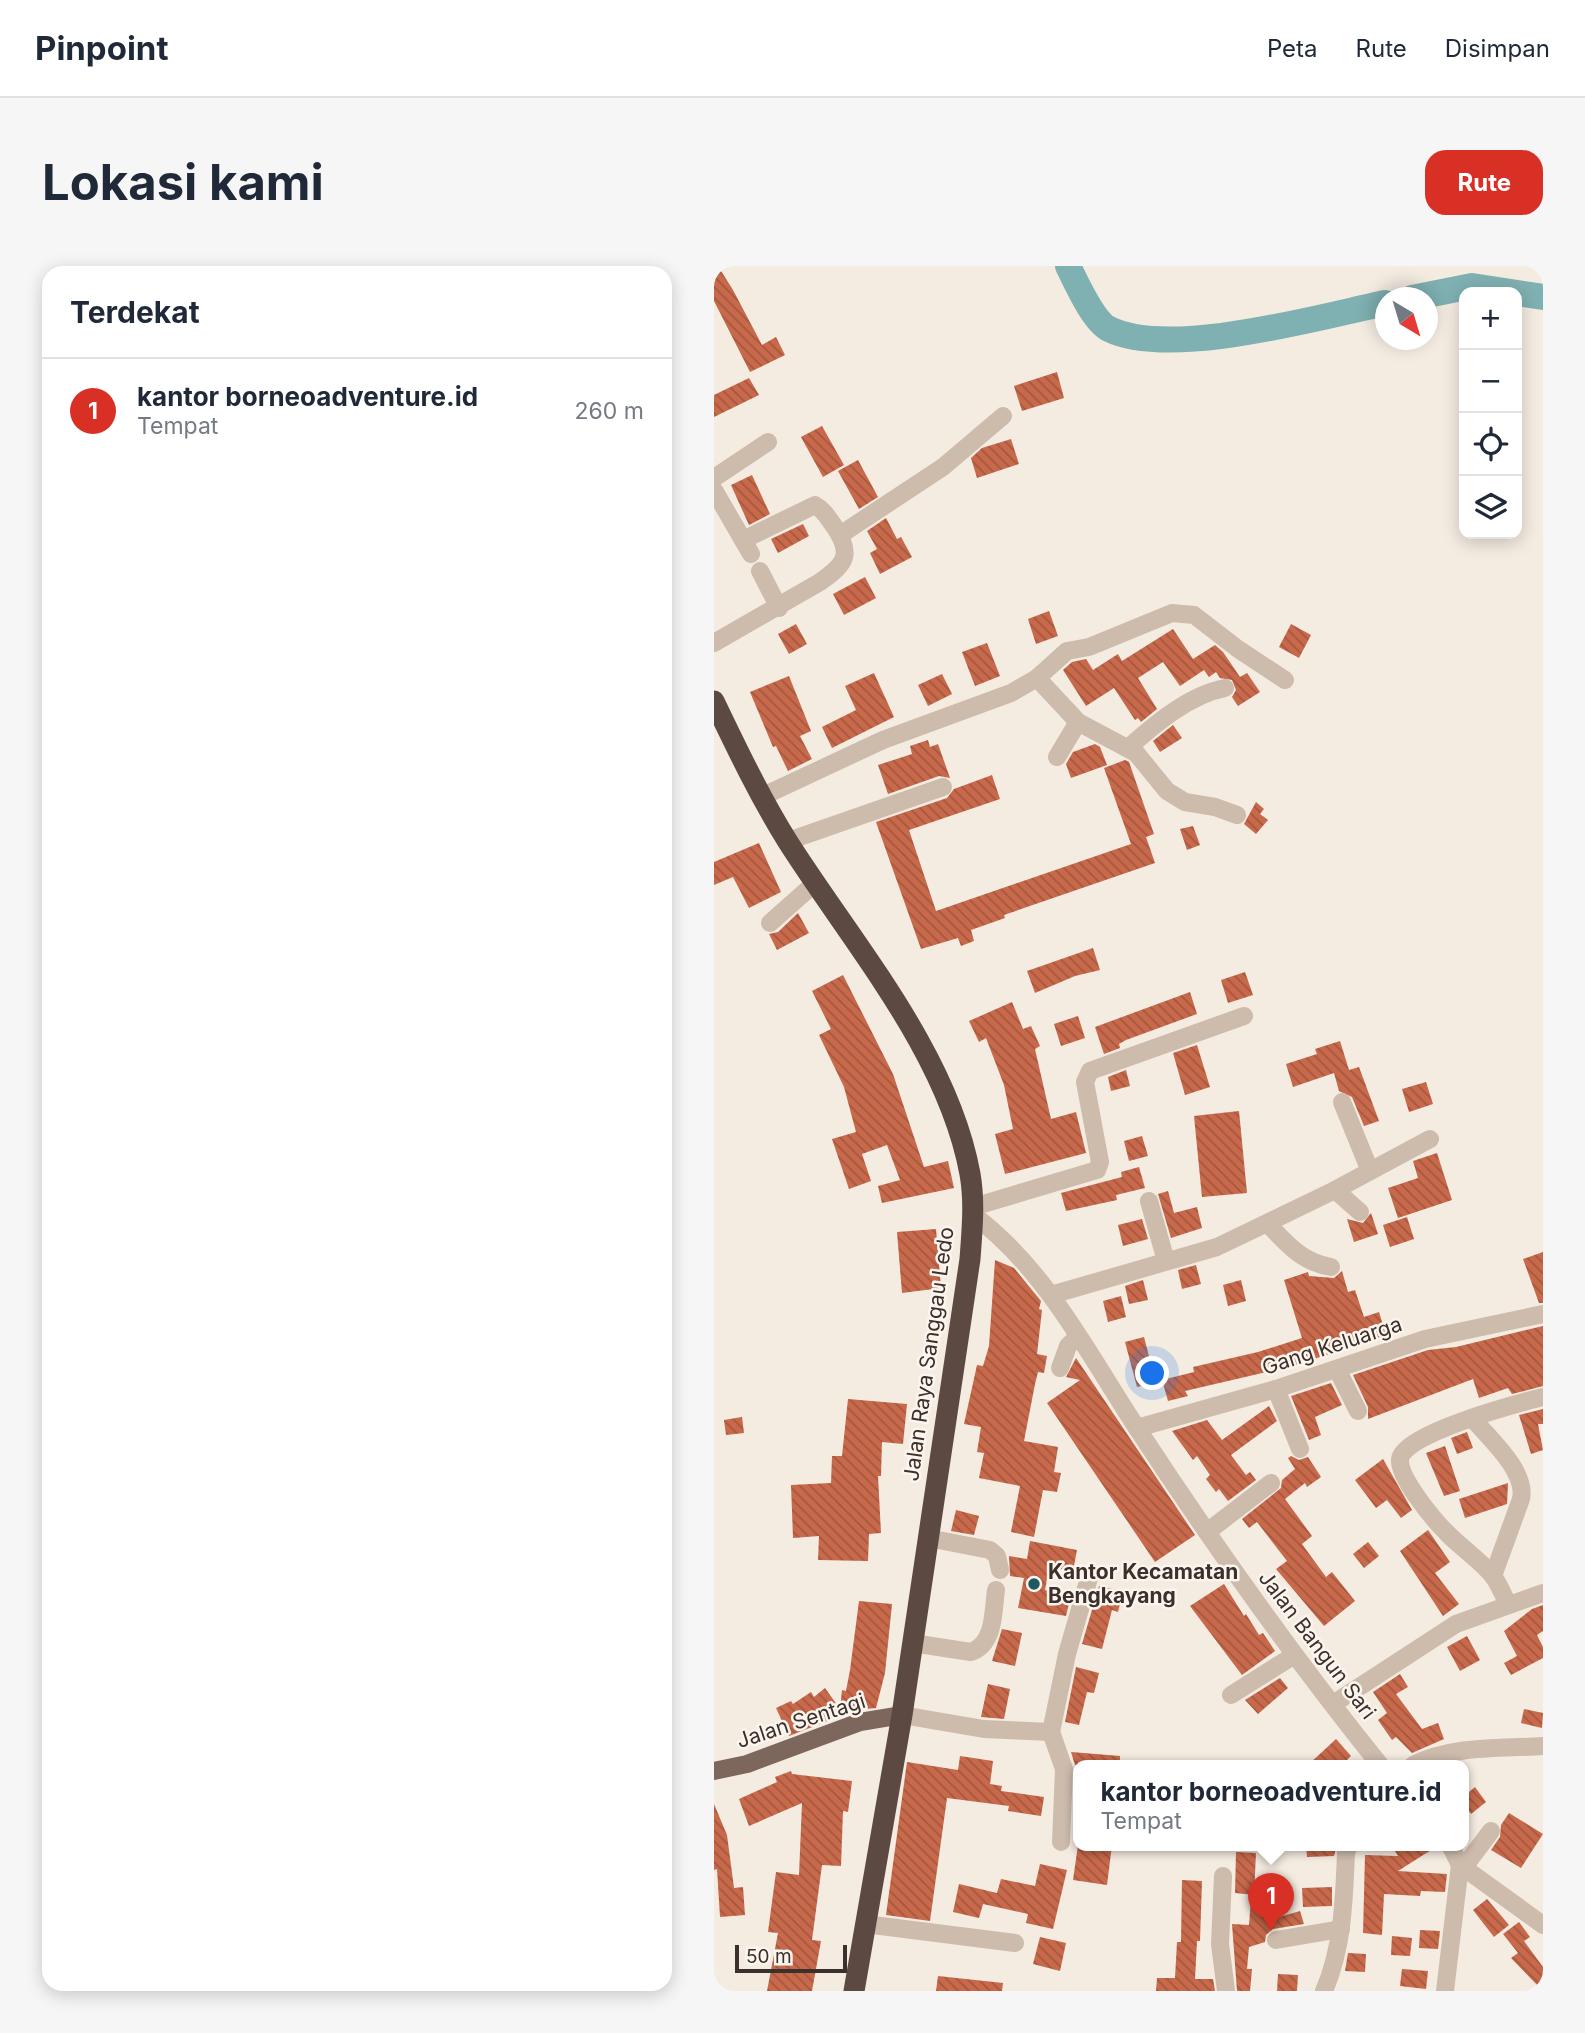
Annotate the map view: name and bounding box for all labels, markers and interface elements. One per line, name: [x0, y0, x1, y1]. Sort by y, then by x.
text: Pinpoint: [35, 28, 168, 68]
text: Peta: [1267, 34, 1318, 63]
text: Rute: [1356, 34, 1407, 63]
text: Disimpan: [1445, 34, 1550, 63]
button: Rute: [1425, 150, 1543, 215]
text: Lokasi kami: [42, 153, 324, 212]
north arrow: [1375, 287, 1438, 350]
map controls: [1459, 287, 1522, 539]
button: +: [1459, 287, 1522, 350]
text: Terdekat: [70, 294, 200, 330]
button: −: [1459, 350, 1522, 413]
text: kantor borneoadventure.id: [137, 381, 478, 412]
text: 1: [88, 397, 98, 425]
text: 260 m: [575, 397, 644, 425]
text: Tempat: [137, 412, 218, 440]
button: locate: [1459, 413, 1522, 476]
button: layers: [1459, 476, 1522, 539]
street label: Jalan Raya Sanggau Ledo: [898, 1225, 959, 1483]
street label: Gang Keluarga: [1259, 1311, 1405, 1380]
your location: [1135, 1356, 1169, 1390]
place label: Kantor Kecamatan Bengkayang: [1048, 1559, 1238, 1608]
street label: Jalan Bangun Sari: [1254, 1566, 1381, 1724]
marker: Kantor Kecamatan Bengkayang: [1026, 1576, 1042, 1592]
street label: Jalan Sentagi: [733, 1688, 868, 1753]
popup: [1073, 1760, 1469, 1851]
text: kantor borneoadventure.id: [1100, 1776, 1442, 1807]
text: Tempat: [1100, 1807, 1182, 1835]
pin: 1: [1248, 1873, 1294, 1931]
scale bar: [735, 1942, 847, 1974]
text: 50 m: [746, 1945, 792, 1968]

